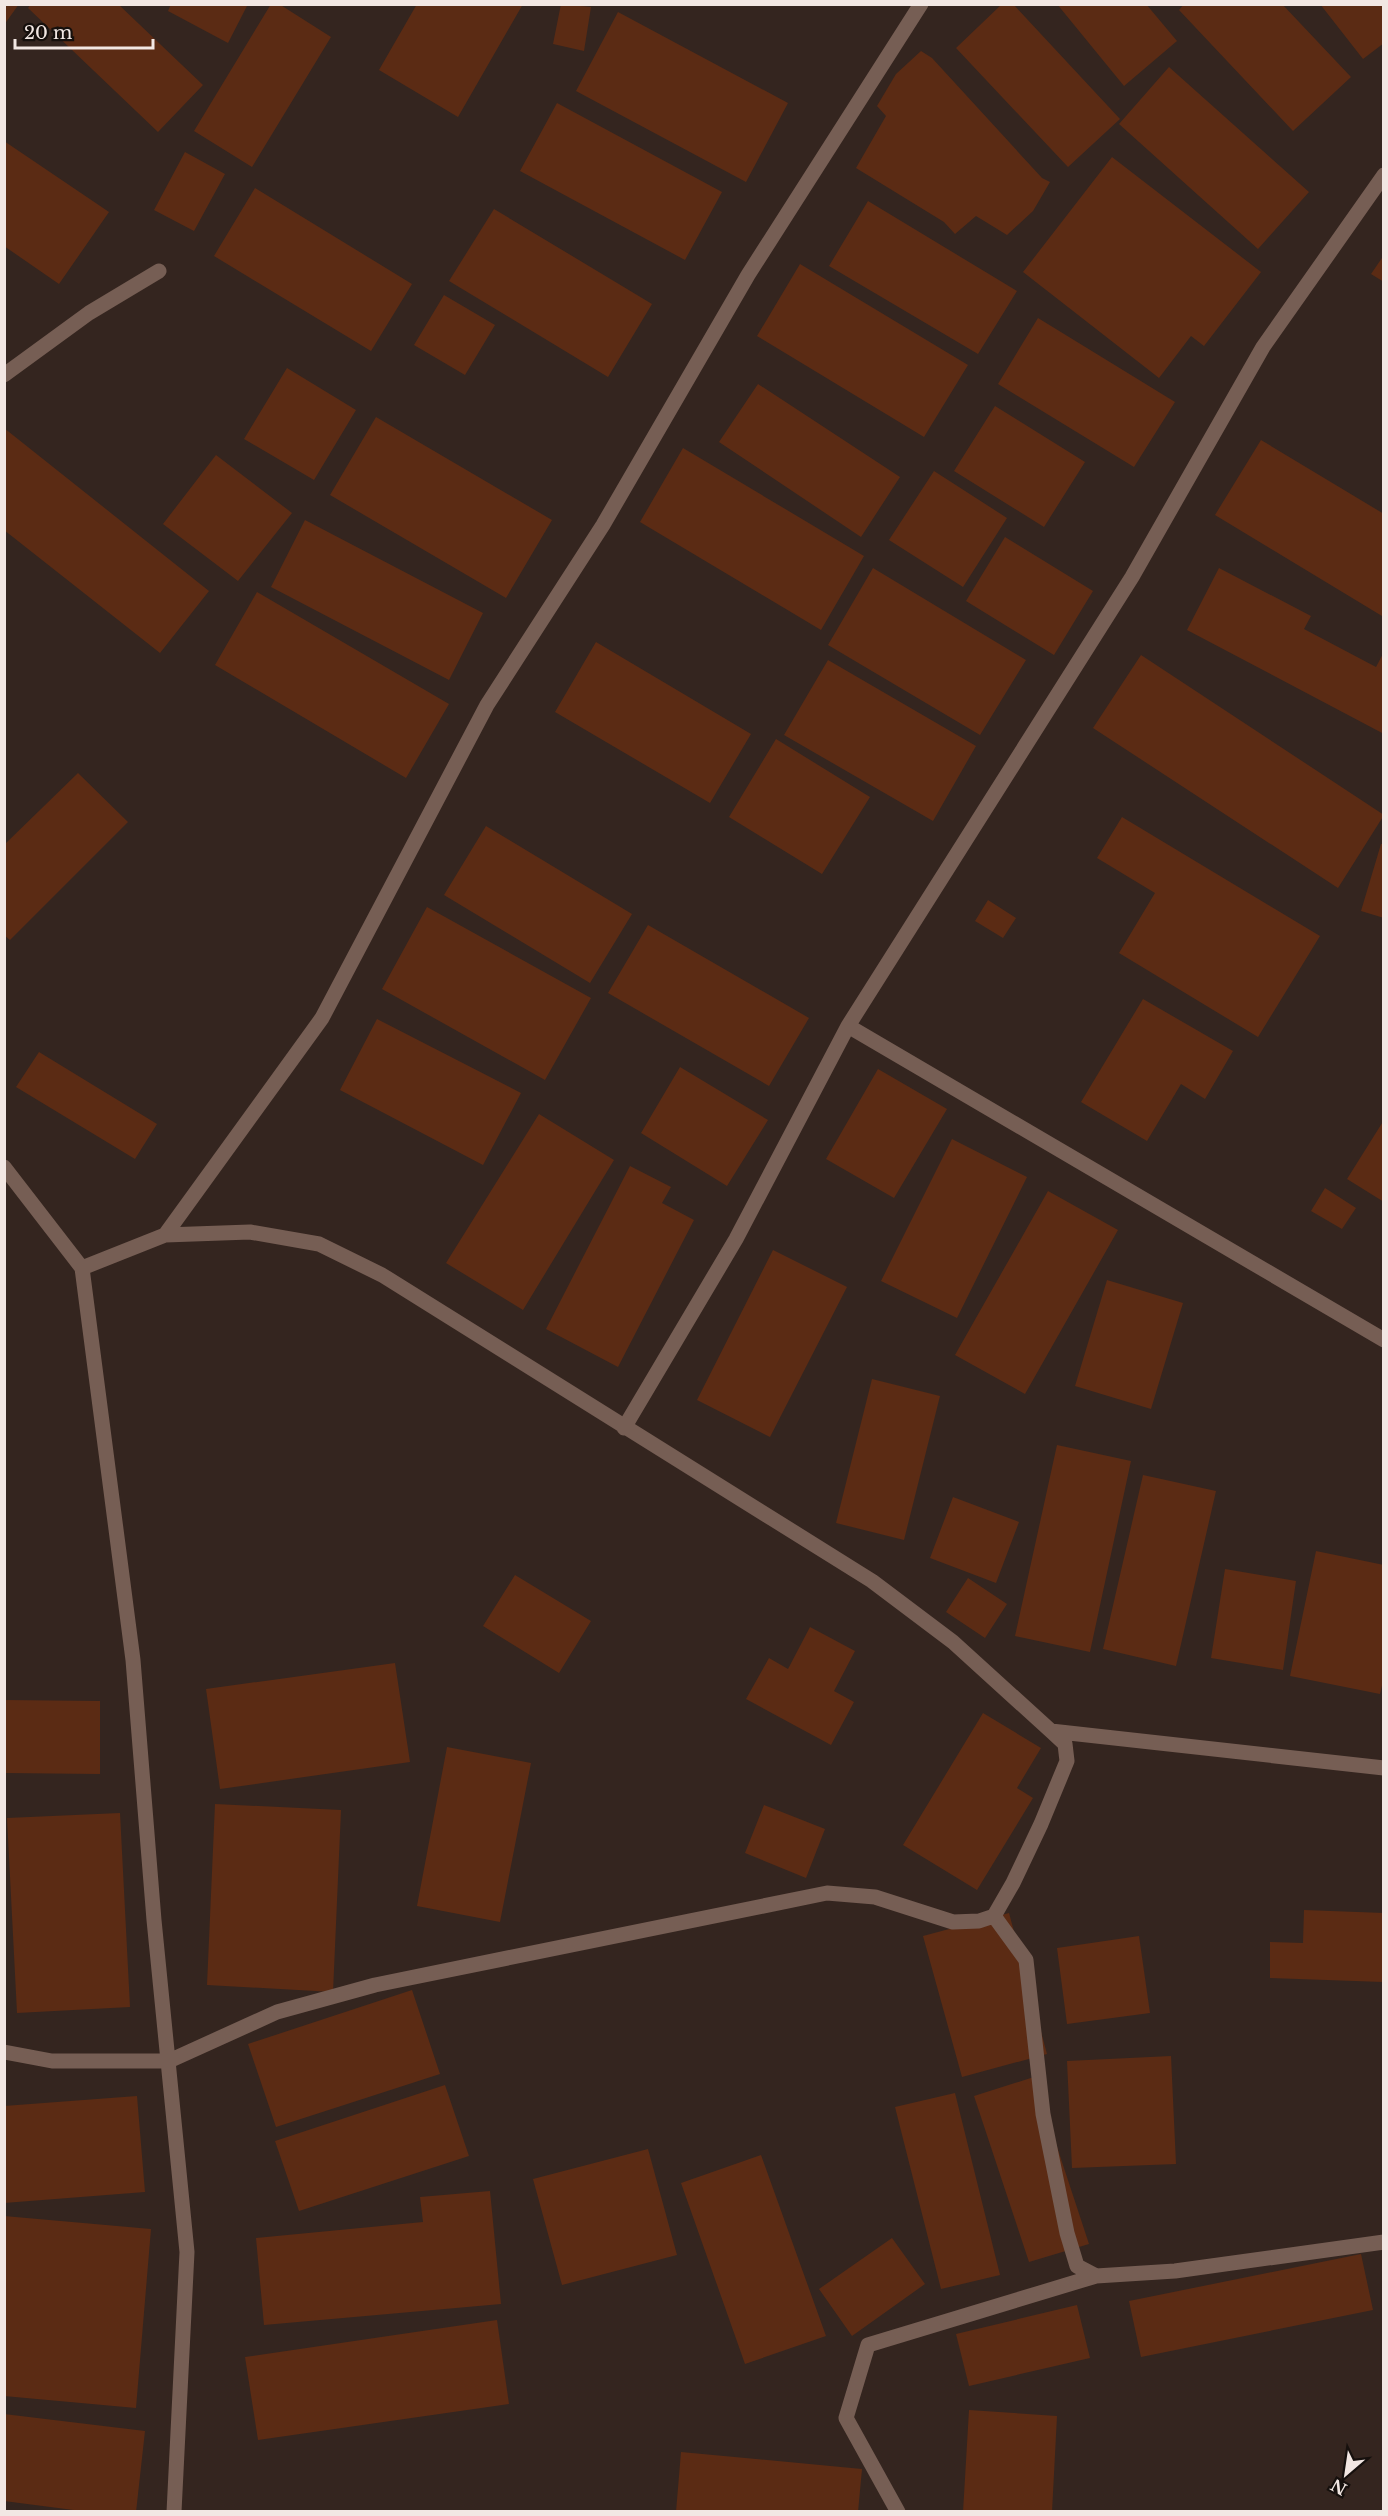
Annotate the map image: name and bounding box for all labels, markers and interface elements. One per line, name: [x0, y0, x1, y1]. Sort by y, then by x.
scale bar: [15, 12, 153, 50]
text: 20 m: [24, 22, 72, 44]
north arrow: [1316, 2444, 1376, 2504]
text: N: [1327, 2475, 1350, 2500]

